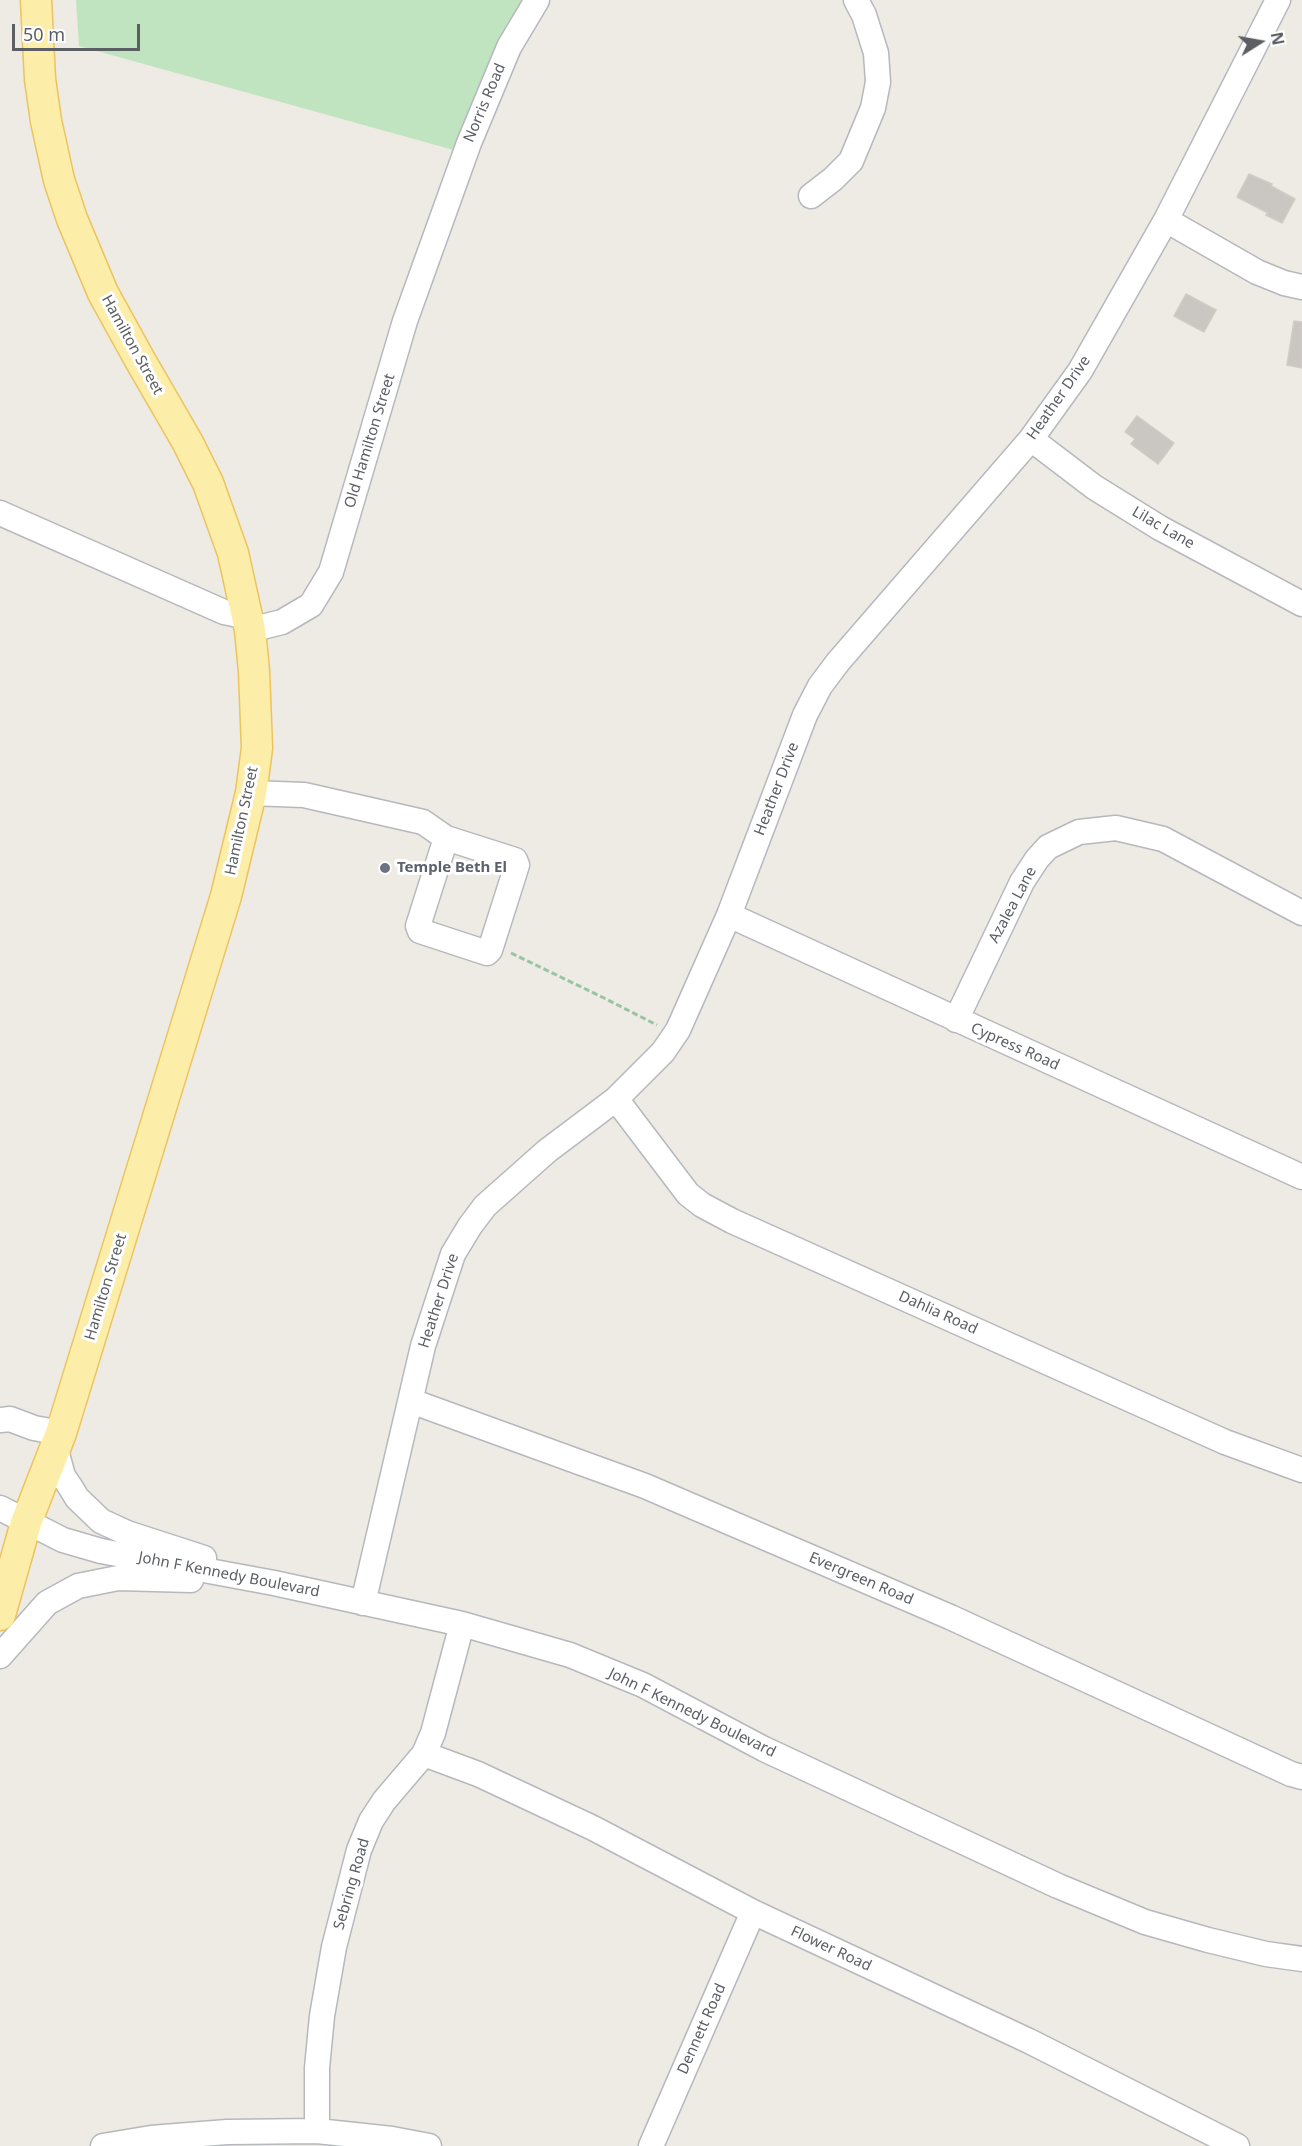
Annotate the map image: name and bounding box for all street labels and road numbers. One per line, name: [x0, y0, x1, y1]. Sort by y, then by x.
street label: Norris Road: [460, 61, 510, 145]
street label: Hamilton Street: [97, 292, 167, 398]
street label: Heather Drive: [1023, 353, 1095, 443]
street label: Old Hamilton Street: [341, 372, 399, 510]
street label: Lilac Lane: [1129, 503, 1197, 553]
street label: Heather Drive: [751, 740, 803, 838]
street label: Hamilton Street: [222, 765, 262, 877]
street label: Azalea Lane: [985, 864, 1041, 946]
street label: Cypress Road: [968, 1019, 1062, 1075]
street label: Hamilton Street: [81, 1231, 131, 1343]
street label: Heather Drive: [415, 1251, 463, 1351]
street label: Dahlia Road: [896, 1288, 980, 1338]
street label: John F Kennedy Boulevard: [137, 1549, 321, 1601]
street label: Evergreen Road: [806, 1549, 916, 1609]
street label: John F Kennedy Boulevard: [605, 1665, 779, 1761]
street label: Sebring Road: [330, 1836, 374, 1932]
street label: Flower Road: [788, 1922, 874, 1976]
street label: Dennett Road: [674, 1981, 730, 2077]

